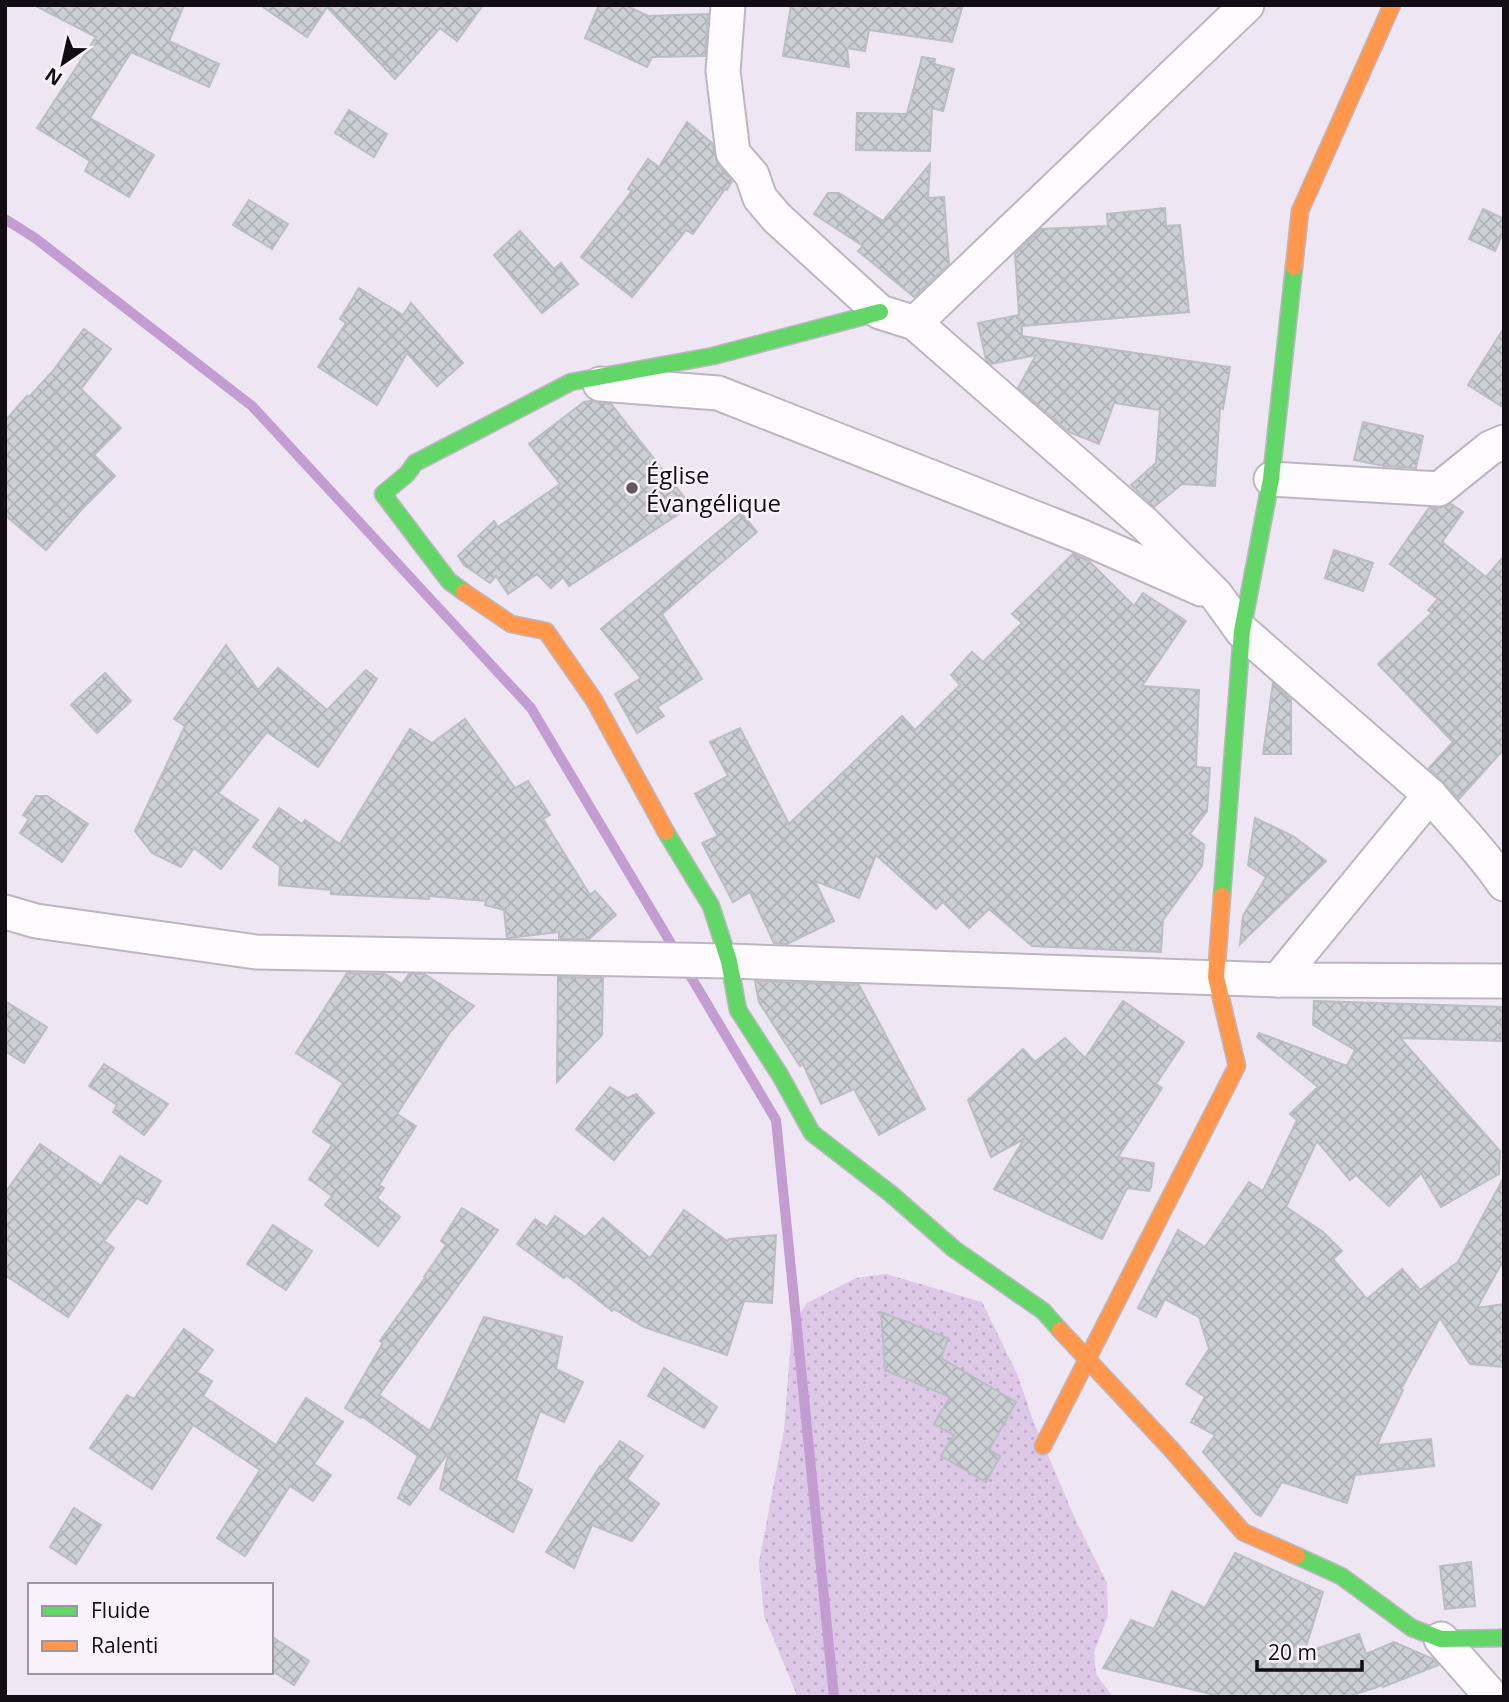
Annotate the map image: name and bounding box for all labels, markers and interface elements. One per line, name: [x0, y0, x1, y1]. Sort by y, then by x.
north arrow: [28, 28, 98, 98]
text: N: [40, 62, 67, 92]
place label: Église Évangélique: [646, 458, 781, 519]
marker: Église Évangélique: [624, 480, 640, 496]
legend: [28, 1583, 273, 1674]
text: Fluide: [91, 1596, 150, 1624]
scale bar: [1257, 1628, 1362, 1672]
text: Ralenti: [91, 1631, 158, 1659]
text: 20 m: [1268, 1638, 1317, 1666]

